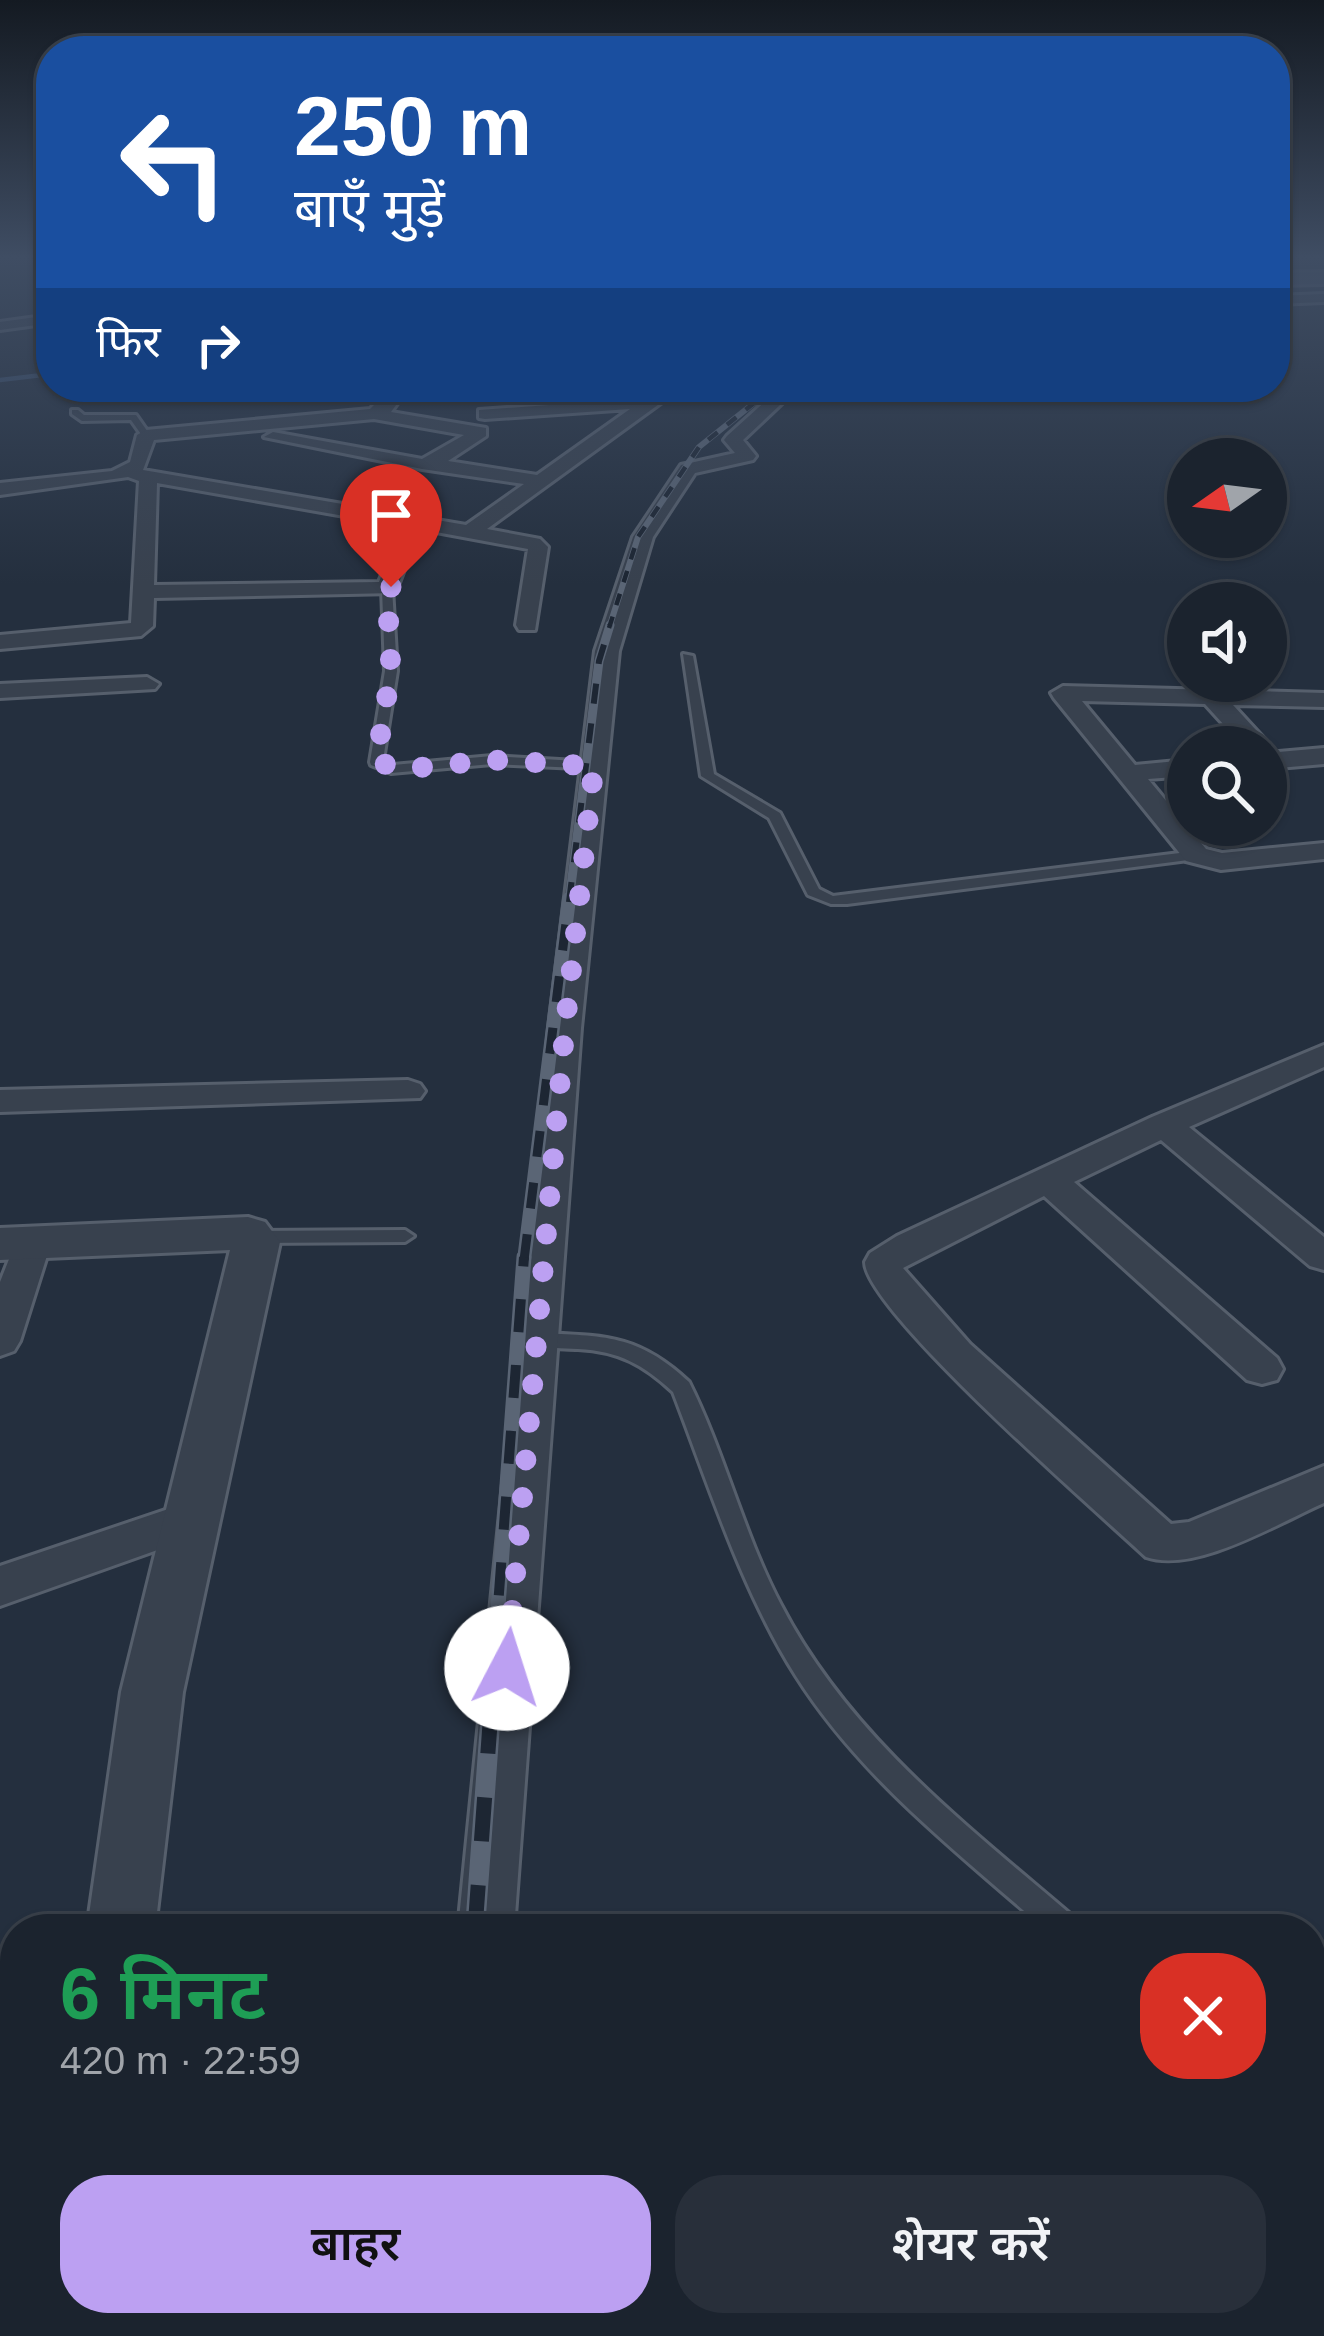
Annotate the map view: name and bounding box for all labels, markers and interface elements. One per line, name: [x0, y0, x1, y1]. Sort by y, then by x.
text: 250 m: [294, 79, 532, 173]
icon: left: [96, 84, 252, 240]
text: बाएँ मुड़ें: [294, 178, 445, 238]
icon: right: [185, 312, 251, 378]
text: फिर: [96, 316, 161, 367]
north arrow: [1167, 438, 1287, 558]
map controls: [1167, 438, 1287, 846]
pin: [340, 464, 442, 587]
icon: arrive: [358, 482, 424, 548]
button: sound: [1167, 582, 1287, 702]
button: search: [1167, 726, 1287, 846]
position arrow: [444, 1605, 570, 1731]
button: close: [1140, 1953, 1266, 2079]
text: 6 मिनट: [60, 1954, 266, 2034]
text: 420 m · 22:59: [60, 2039, 301, 2082]
button: बाहर: [60, 2175, 651, 2313]
button: शेयर करें: [675, 2175, 1266, 2313]

